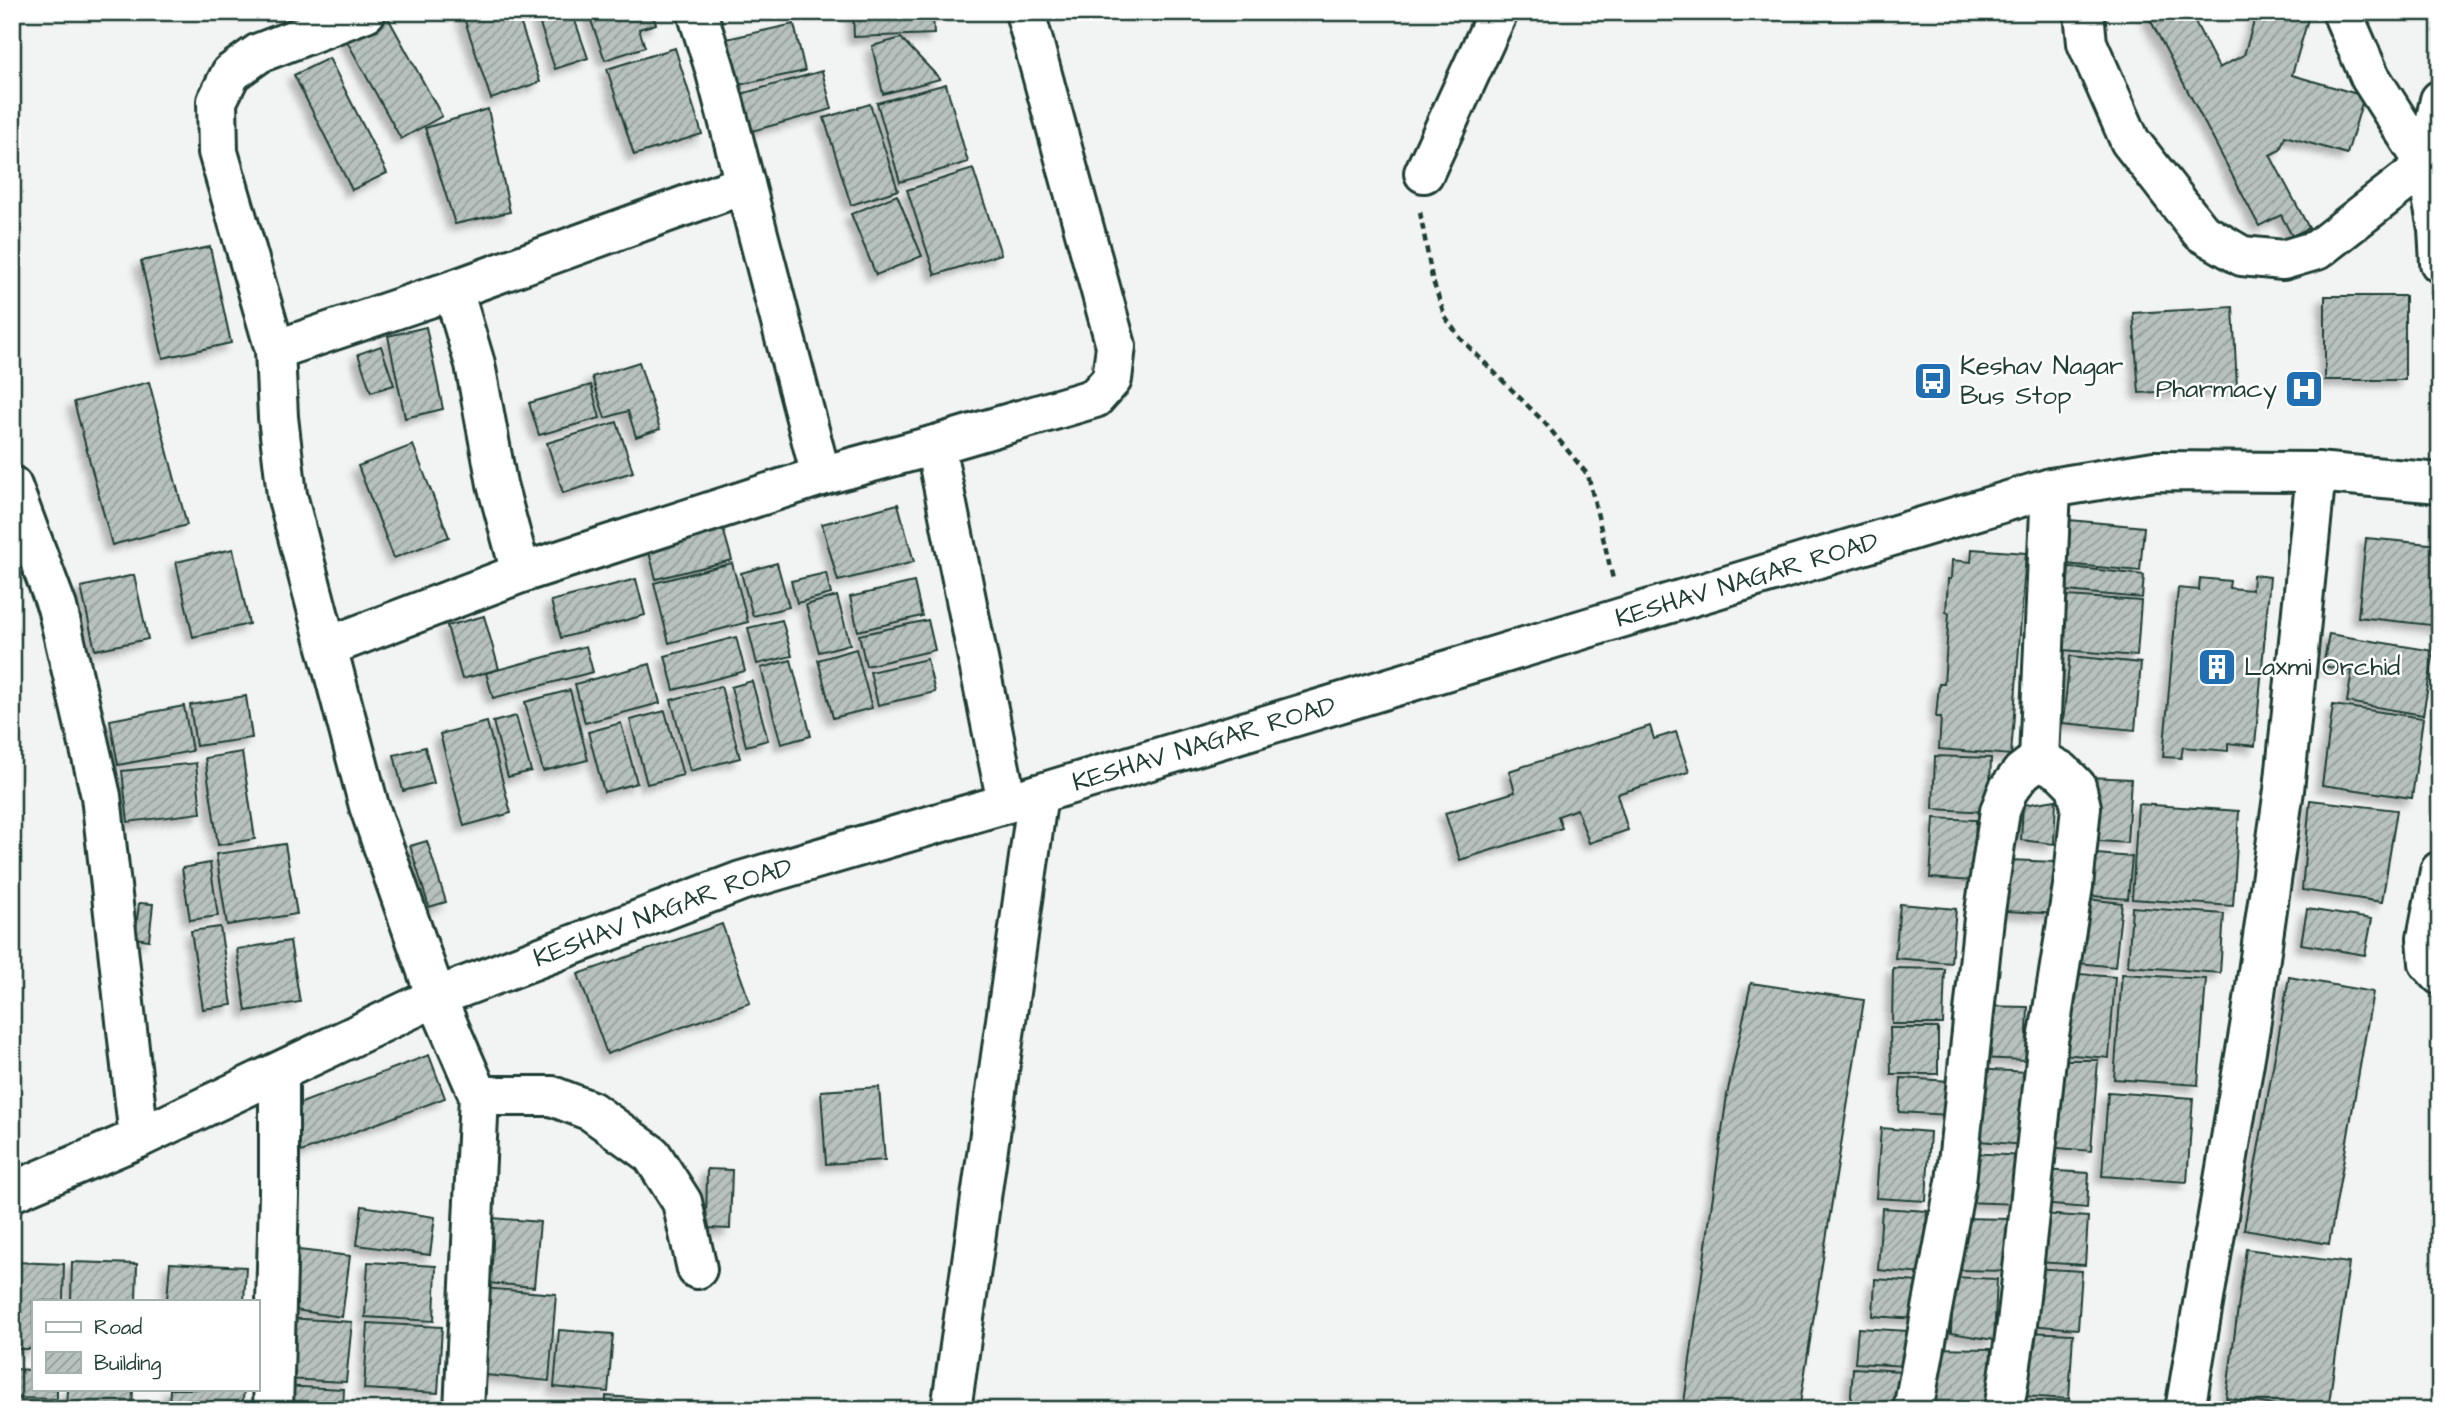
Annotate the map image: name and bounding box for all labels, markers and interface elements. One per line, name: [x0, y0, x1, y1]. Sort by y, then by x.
place label: Keshav Nagar Bus Stop: [1960, 348, 2123, 414]
bus stop icon: Keshav Nagar Bus Stop: [1912, 360, 1954, 402]
hospital icon: Pharmacy: [2283, 368, 2325, 410]
place label: Pharmacy: [2156, 371, 2277, 409]
street label: KESHAV NAGAR ROAD: [1611, 523, 1883, 637]
building icon: Laxmi Orchid: [2196, 646, 2238, 688]
place label: Laxmi Orchid: [2244, 649, 2400, 685]
street label: KESHAV NAGAR ROAD: [1068, 687, 1340, 801]
street label: KESHAV NAGAR ROAD: [528, 849, 797, 976]
legend: [32, 1300, 259, 1390]
text: Road: [94, 1313, 142, 1342]
text: Building: [94, 1349, 162, 1380]

